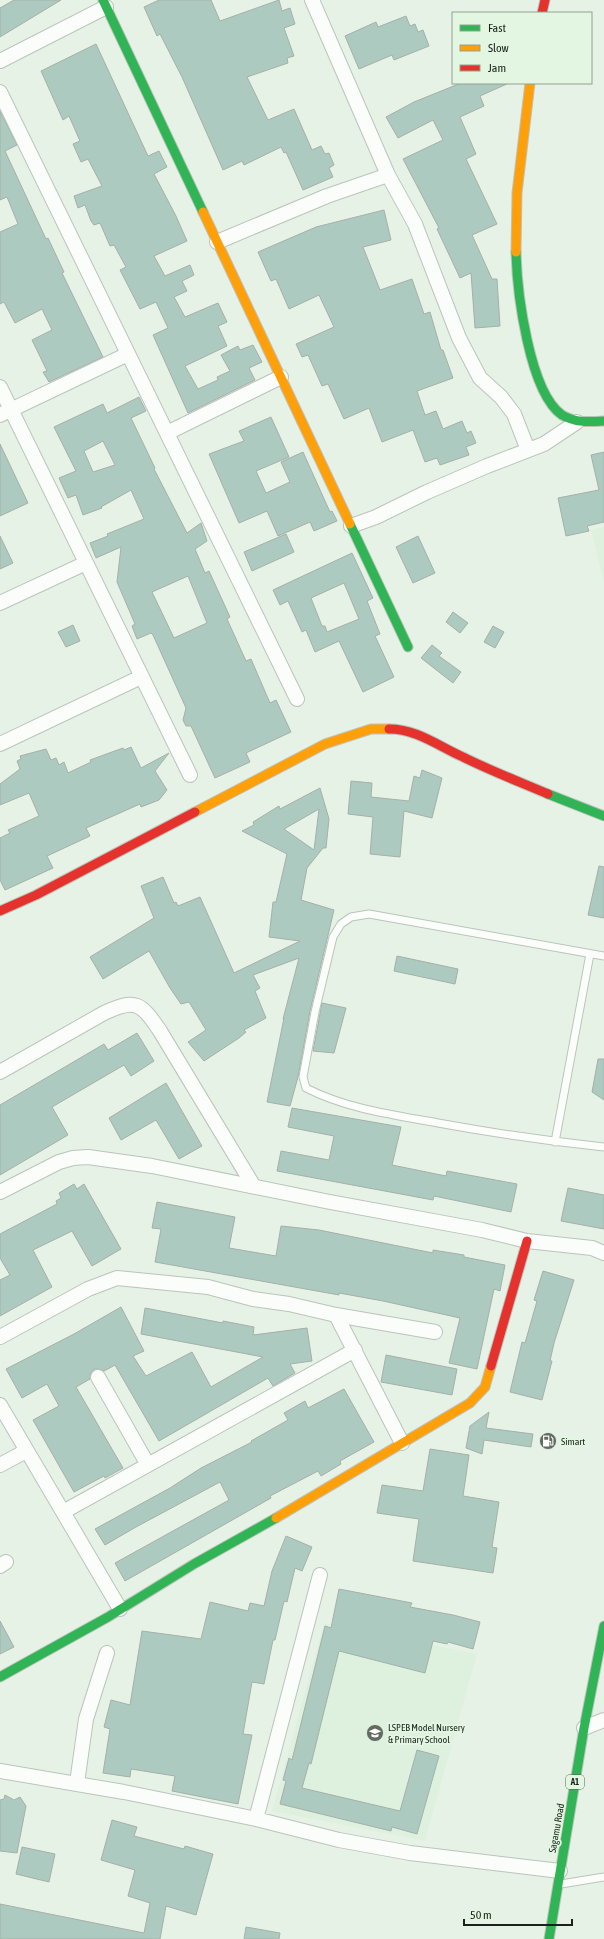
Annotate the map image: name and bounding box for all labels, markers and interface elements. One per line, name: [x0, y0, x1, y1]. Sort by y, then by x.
legend: [452, 12, 592, 84]
text: Fast: [488, 21, 506, 35]
text: Slow: [488, 41, 509, 55]
text: Jam: [488, 61, 506, 75]
fuel station icon: Simart: [538, 1431, 558, 1451]
place label: Simart: [561, 1436, 585, 1447]
place label: LSPEB Model Nursery & Primary School: [388, 1722, 465, 1745]
school or university icon: LSPEB Model Nursery & Primary School: [365, 1723, 385, 1743]
road number: A1: [566, 1775, 584, 1789]
street label: Sagamu Road: [547, 1802, 566, 1854]
scale bar: [464, 1901, 572, 1927]
text: 50 m: [470, 1908, 492, 1922]

